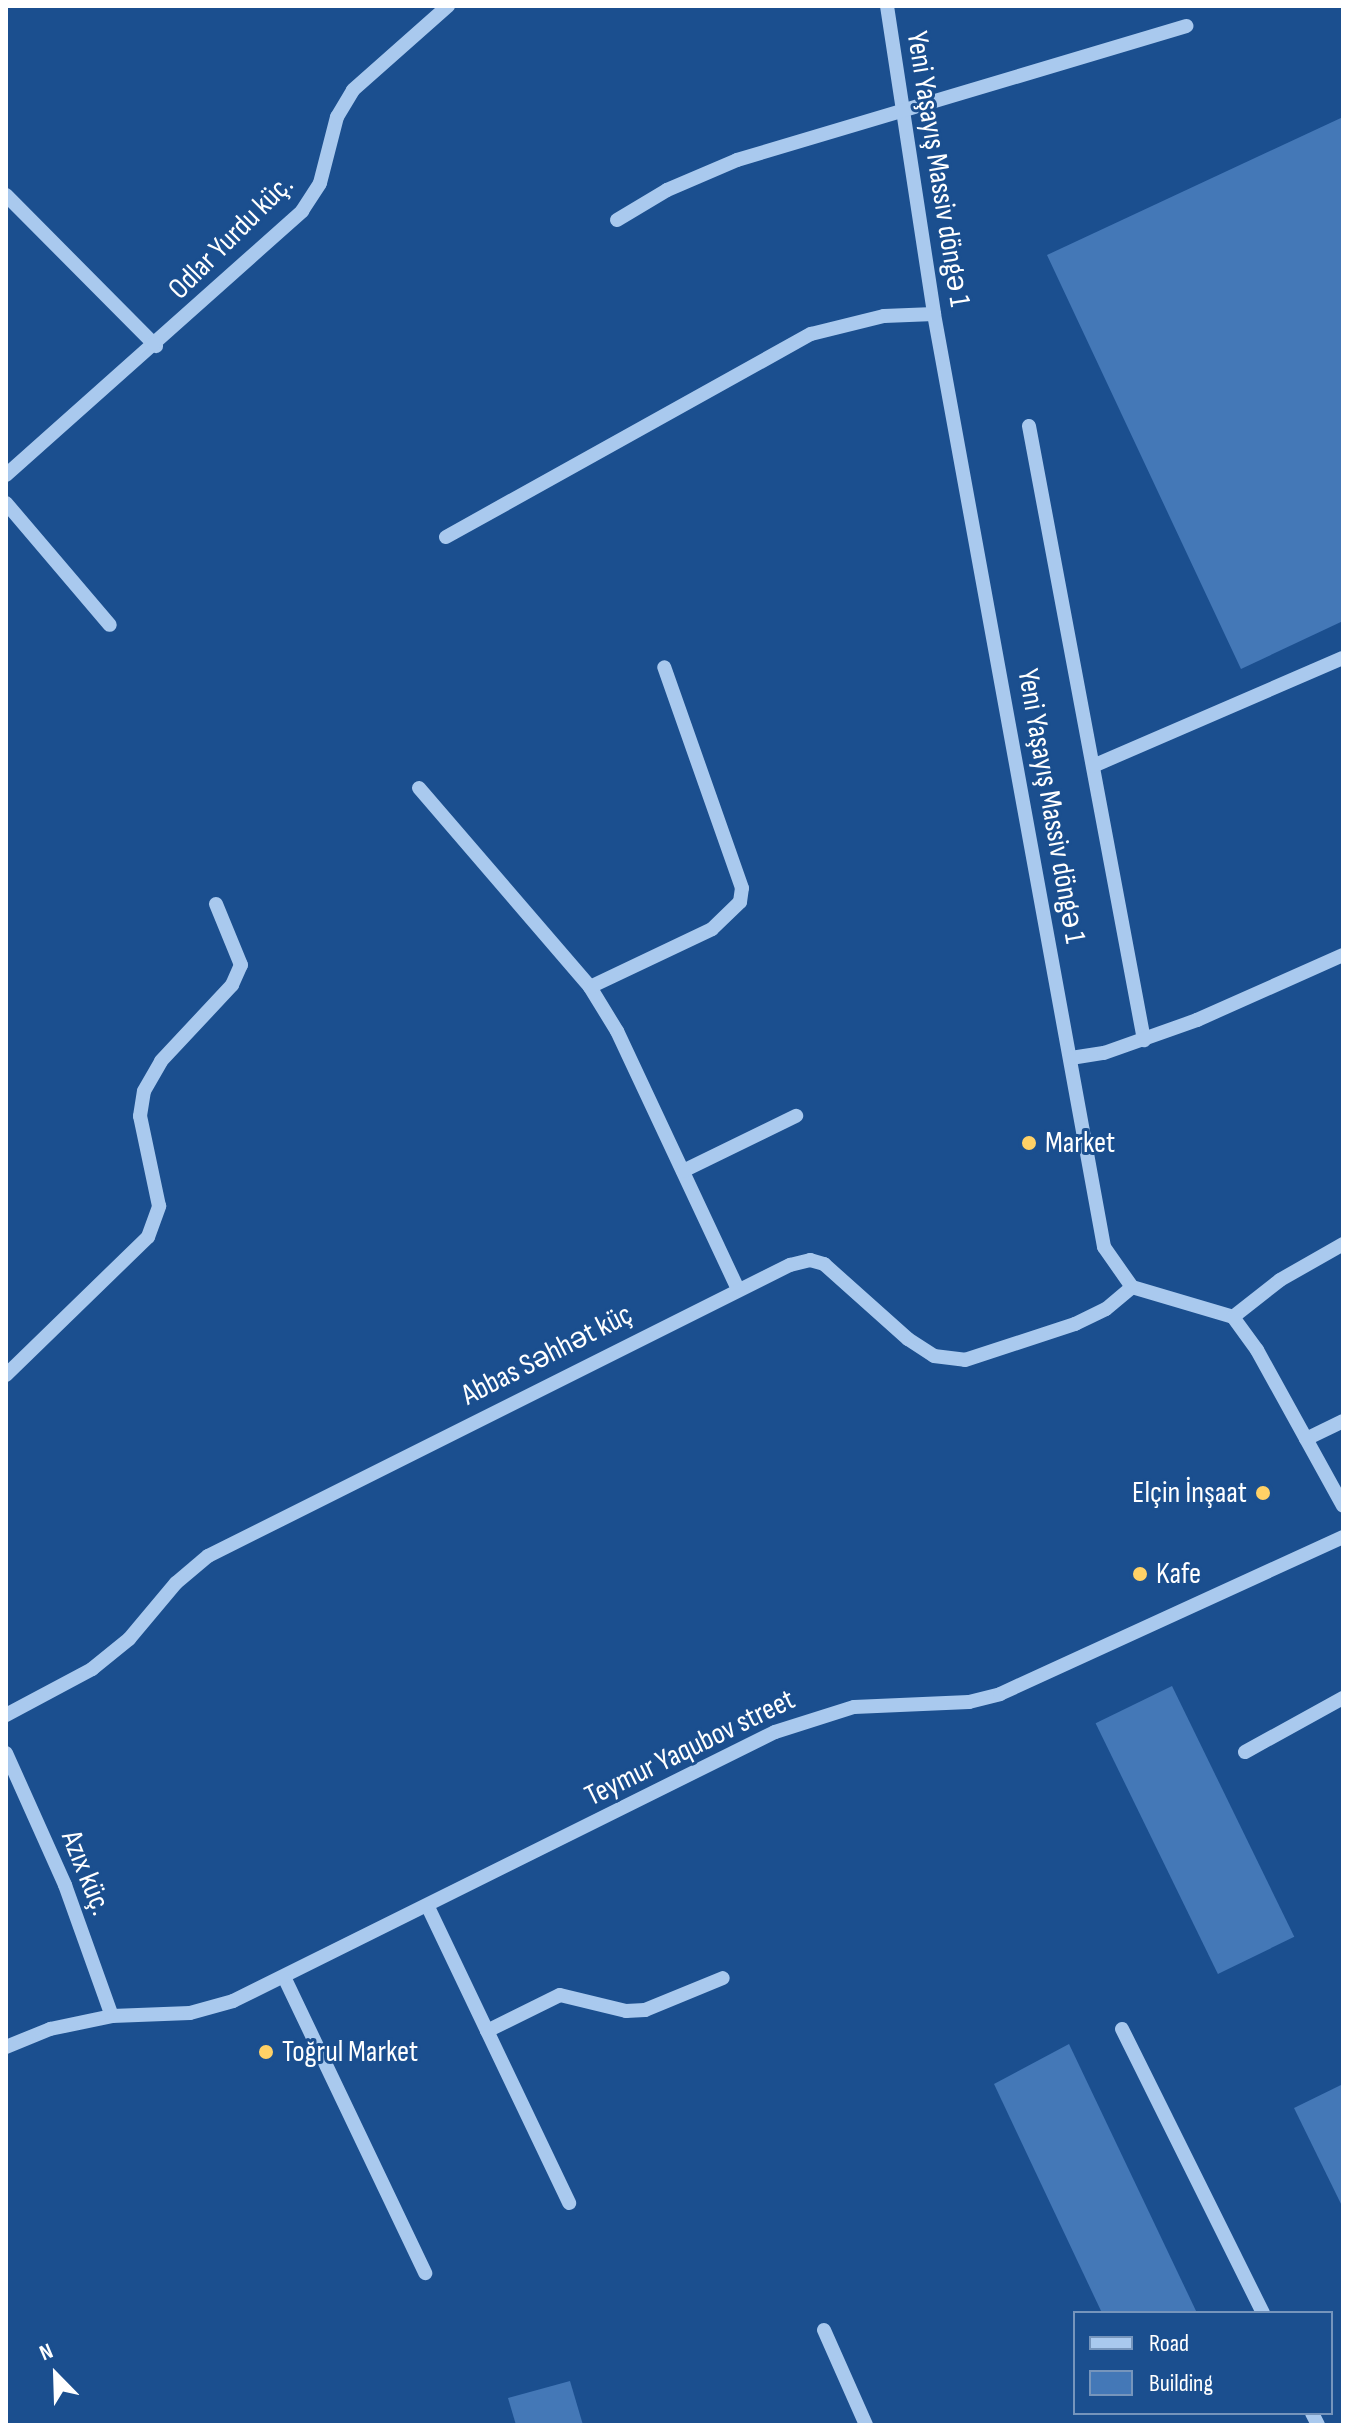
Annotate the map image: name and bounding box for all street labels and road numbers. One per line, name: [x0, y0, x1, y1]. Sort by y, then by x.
street label: Yeni Yaşayış Massiv döngə 1: [898, 29, 978, 309]
street label: Odlar Yurdu küç.: [161, 167, 301, 307]
street label: Yeni Yaşayış Massiv döngə 1: [1009, 666, 1093, 946]
street label: Abbas Səhhət küç: [456, 1297, 638, 1413]
street label: Teymur Yaqubov street: [579, 1682, 801, 1814]
street label: Azıx küç.: [53, 1826, 119, 1920]

